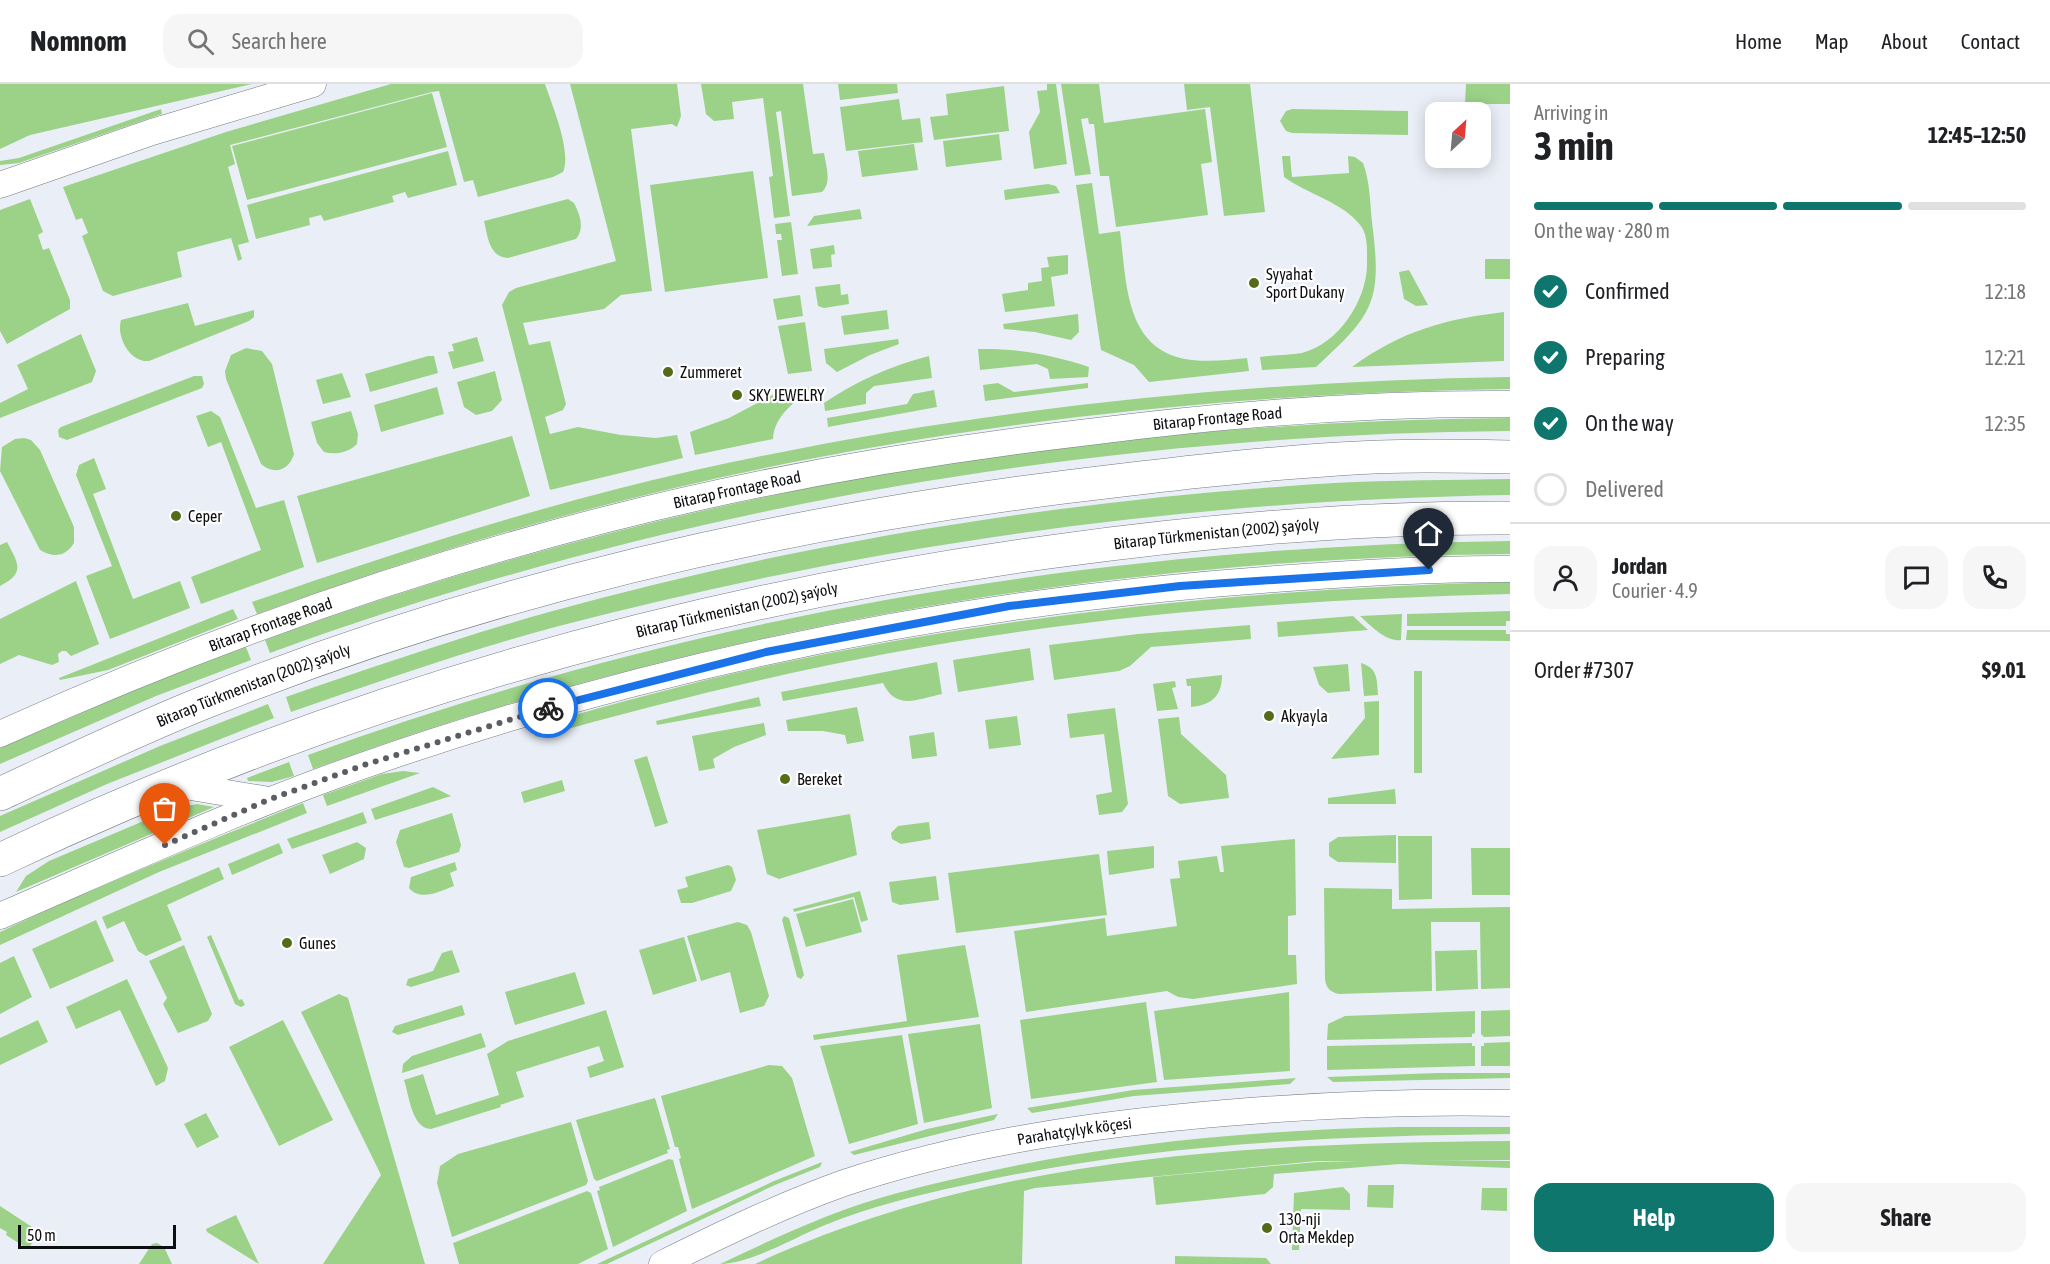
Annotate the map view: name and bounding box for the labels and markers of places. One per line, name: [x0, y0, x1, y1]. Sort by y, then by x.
place label: Syyahat Sport Dukany: [1266, 265, 1345, 302]
marker: Syyahat Sport Dukany: [1247, 276, 1261, 290]
place label: Zummeret: [680, 363, 742, 381]
marker: Zummeret: [661, 365, 675, 379]
place label: SKY JEWELRY: [749, 386, 825, 404]
marker: SKY JEWELRY: [730, 388, 744, 402]
place label: Ceper: [188, 507, 222, 526]
pin: [1403, 508, 1454, 570]
marker: Ceper: [169, 509, 183, 523]
place label: Akyayla: [1281, 707, 1328, 726]
marker: Akyayla: [1262, 709, 1276, 723]
place label: Bereket: [797, 770, 843, 788]
marker: Bereket: [778, 772, 792, 786]
pin: [139, 783, 190, 845]
place label: Gunes: [299, 934, 336, 952]
marker: Gunes: [280, 936, 294, 950]
place label: 130-nji Orta Mekdep: [1279, 1210, 1354, 1247]
marker: 130-nji Orta Mekdep: [1260, 1221, 1274, 1235]

